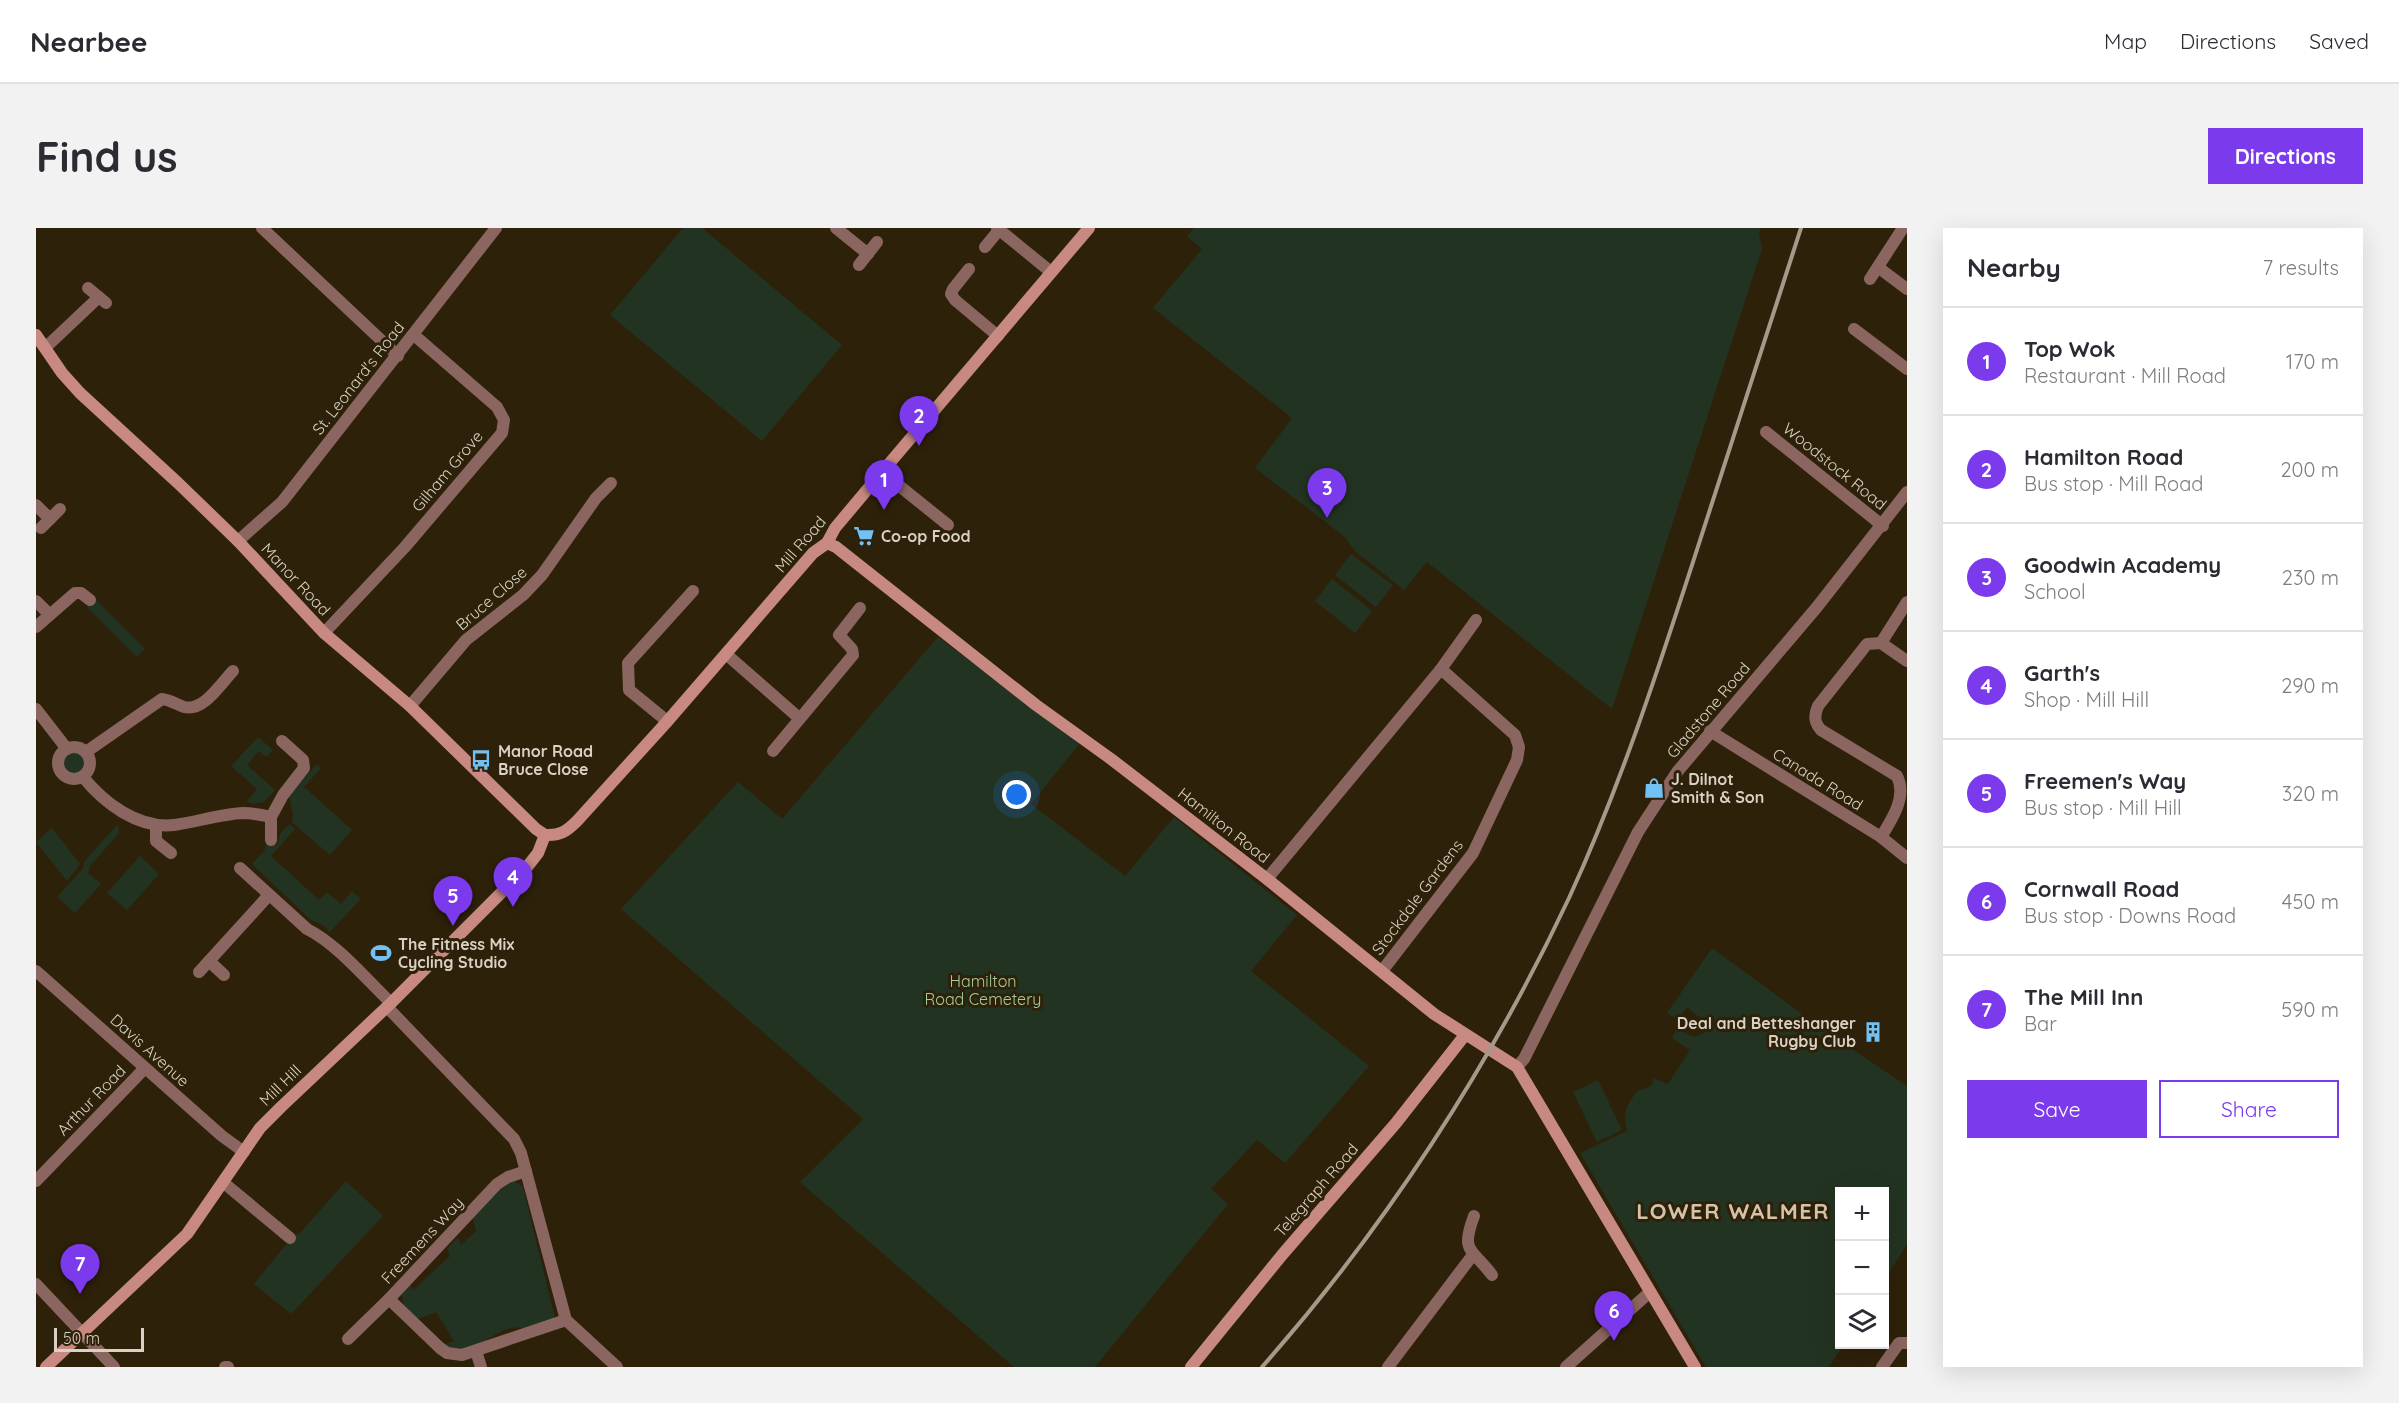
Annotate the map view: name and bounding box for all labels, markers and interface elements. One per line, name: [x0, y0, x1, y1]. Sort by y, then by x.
text: Nearbee: [30, 24, 148, 59]
text: Map: [2104, 28, 2147, 54]
text: Directions: [2180, 28, 2276, 54]
text: Saved: [2309, 28, 2369, 54]
button: Directions: [2208, 128, 2363, 184]
text: Find us: [36, 130, 178, 183]
text: Nearby: [1967, 251, 2061, 284]
text: 7 results: [2263, 255, 2339, 280]
street label: St. Leonard's Road: [308, 317, 408, 439]
text: Top Wok: [2024, 335, 2116, 363]
text: 1: [1983, 349, 1990, 374]
text: 170 m: [2286, 349, 2339, 374]
text: Restaurant · Mill Road: [2024, 363, 2226, 388]
pin: 2: [900, 396, 938, 446]
street label: Woodstock Road: [1779, 418, 1891, 514]
street label: Gilham Grove: [407, 426, 487, 516]
text: Hamilton Road: [2024, 443, 2183, 471]
text: 2: [1981, 457, 1992, 482]
text: 200 m: [2280, 457, 2339, 482]
pin: 1: [864, 460, 904, 510]
pin: 3: [1308, 468, 1346, 518]
text: Bus stop · Mill Road: [2024, 471, 2203, 496]
street label: Mill Road: [770, 512, 830, 576]
supermarket icon: Co-op Food: [852, 524, 876, 548]
place label: Co-op Food: [881, 526, 971, 546]
street label: Manor Road: [257, 539, 335, 619]
text: Goodwin Academy: [2024, 551, 2221, 579]
street label: Bruce Close: [451, 562, 531, 634]
text: 3: [1981, 565, 1992, 590]
text: 230 m: [2282, 565, 2339, 590]
text: School: [2024, 579, 2086, 604]
street label: Gladstone Road: [1662, 658, 1754, 762]
text: Garth's: [2024, 659, 2100, 687]
text: 4: [1981, 673, 1992, 698]
text: 290 m: [2281, 673, 2339, 698]
text: Shop · Mill Hill: [2024, 687, 2149, 712]
place label: Manor Road Bruce Close: [498, 741, 593, 779]
street label: Canada Road: [1769, 743, 1867, 815]
bus stop icon: Manor Road Bruce Close: [469, 748, 493, 772]
text: Freemen's Way: [2024, 767, 2186, 795]
place label: J. Dilnot Smith & Son: [1671, 769, 1764, 807]
shop icon: J. Dilnot Smith & Son: [1642, 776, 1666, 800]
your location: [1002, 780, 1031, 809]
text: 5: [1981, 781, 1992, 806]
text: 320 m: [2282, 781, 2339, 806]
street label: Hamilton Road: [1174, 783, 1274, 867]
text: Bus stop · Mill Hill: [2024, 795, 2182, 820]
street label: Stockdale Gardens: [1367, 835, 1467, 959]
pin: 4: [494, 858, 532, 907]
text: Cornwall Road: [2024, 875, 2179, 903]
pin: 5: [434, 876, 472, 926]
text: 6: [1981, 889, 1992, 914]
text: 450 m: [2282, 889, 2339, 914]
text: Bus stop · Downs Road: [2024, 903, 2236, 928]
place label: The Fitness Mix Cycling Studio: [398, 934, 514, 972]
sports icon: The Fitness Mix Cycling Studio: [369, 941, 393, 965]
park label: Hamilton Road Cemetery: [925, 971, 1041, 1009]
text: The Mill Inn: [2024, 983, 2143, 1011]
text: 7: [1981, 997, 1992, 1022]
text: 590 m: [2281, 997, 2339, 1022]
street label: Davis Avenue: [106, 1009, 194, 1091]
text: Bar: [2024, 1011, 2057, 1036]
place label: Deal and Betteshanger Rugby Club: [1677, 1013, 1856, 1051]
building icon: Deal and Betteshanger Rugby Club: [1861, 1020, 1885, 1044]
street label: Mill Hill: [255, 1060, 305, 1110]
street label: Arthur Road: [52, 1061, 130, 1139]
button: Save: [1967, 1080, 2147, 1138]
button: Share: [2159, 1080, 2339, 1138]
street label: Telegraph Road: [1270, 1139, 1362, 1241]
map controls: [1835, 1187, 1889, 1349]
button: +: [1835, 1187, 1889, 1241]
street label: Freemens Way: [377, 1192, 467, 1288]
district label: LOWER WALMER: [1636, 1197, 1830, 1225]
button: −: [1835, 1241, 1889, 1295]
pin: 7: [60, 1244, 99, 1294]
pin: 6: [1594, 1292, 1634, 1341]
button: layers: [1835, 1295, 1889, 1349]
scale bar: [54, 1325, 144, 1352]
text: 50 m: [63, 1328, 100, 1348]

